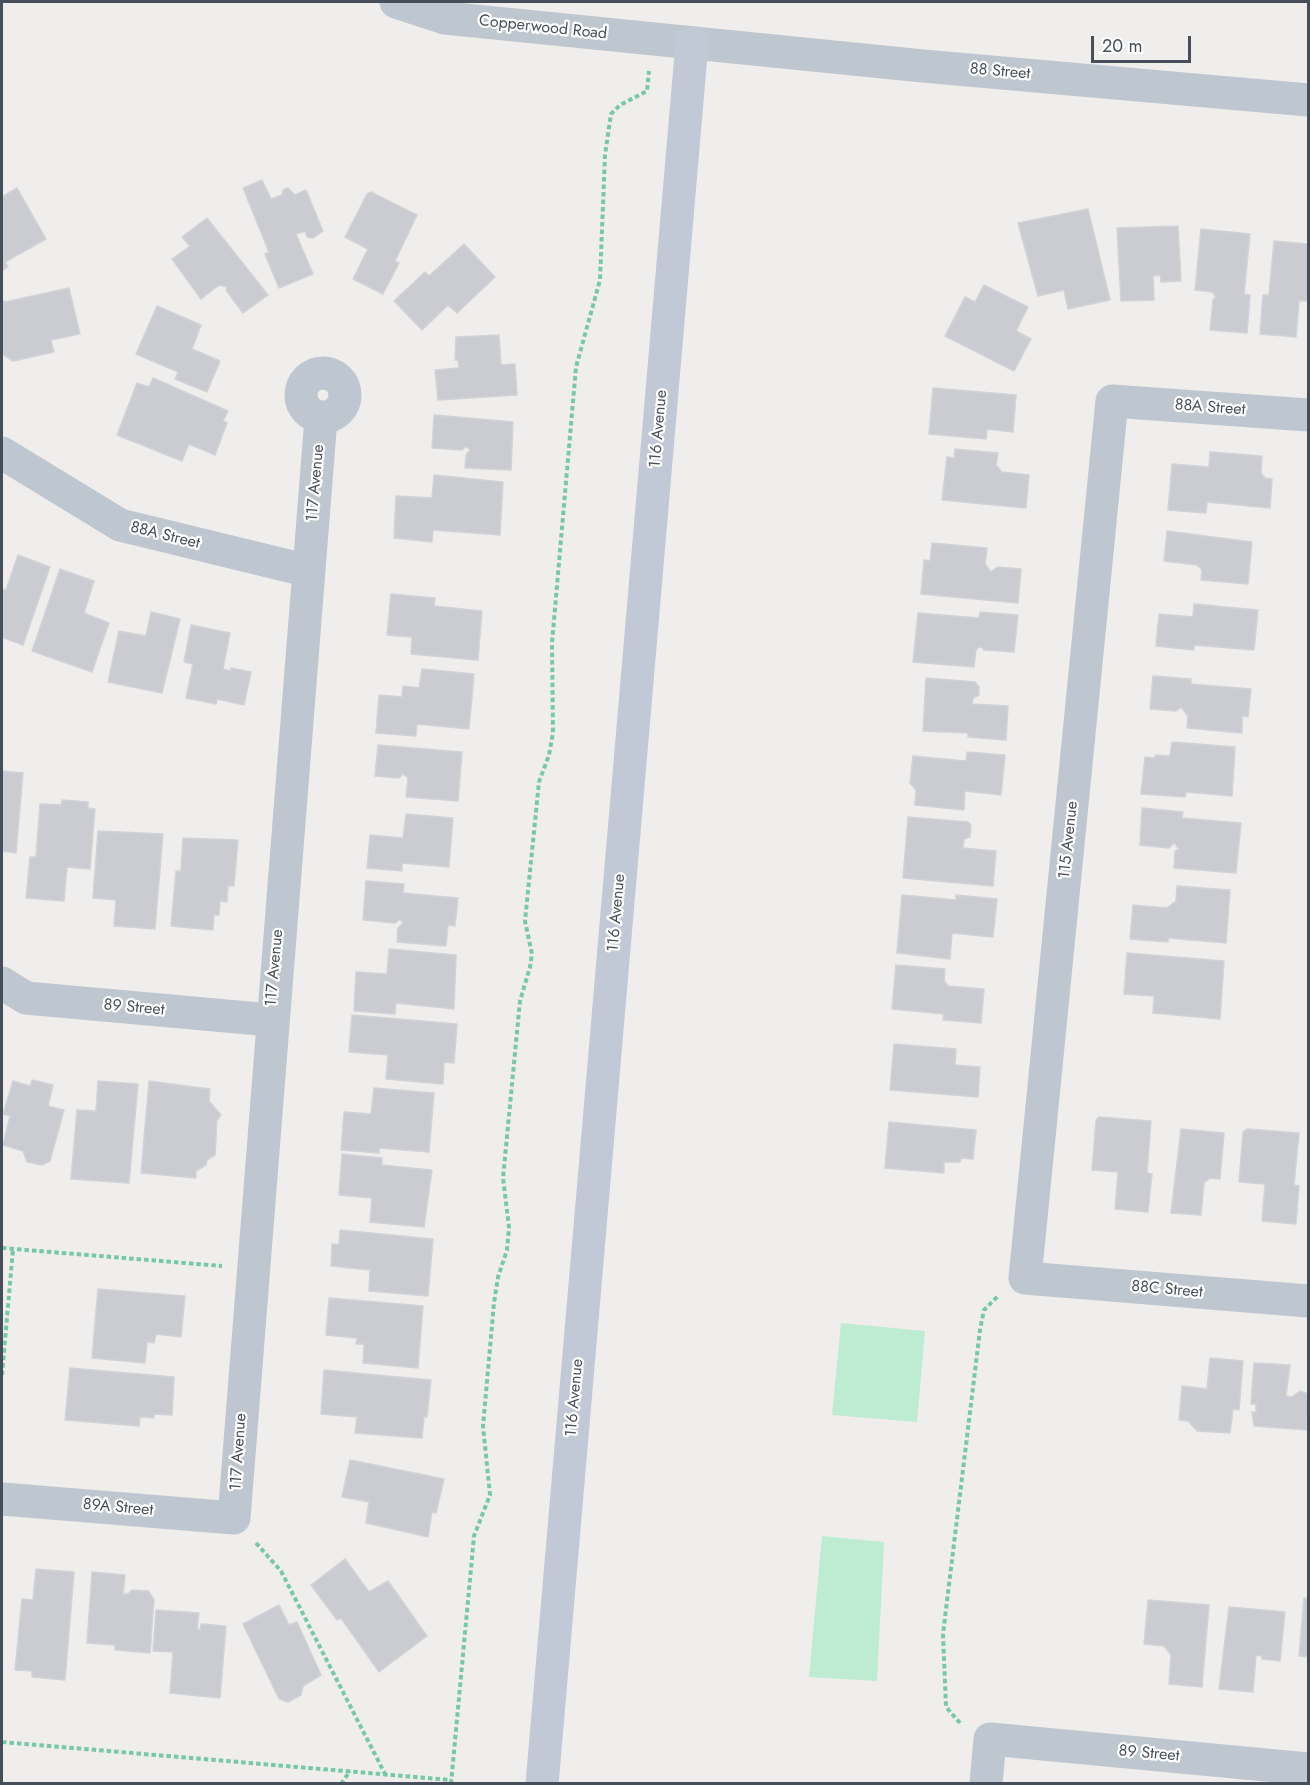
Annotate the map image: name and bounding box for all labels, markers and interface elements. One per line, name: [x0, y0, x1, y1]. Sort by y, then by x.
street label: Copperwood Road: [478, 12, 608, 44]
scale bar: [1094, 24, 1194, 62]
text: 20 m: [1102, 33, 1142, 59]
street label: 88 Street: [969, 60, 1031, 84]
street label: 116 Avenue: [646, 389, 672, 469]
street label: 88A Street: [1174, 396, 1246, 420]
street label: 117 Avenue: [303, 444, 329, 522]
street label: 88A Street: [128, 518, 202, 554]
street label: 115 Avenue: [1055, 800, 1083, 880]
street label: 116 Avenue: [604, 873, 630, 953]
street label: 117 Avenue: [262, 929, 288, 1007]
street label: 89 Street: [103, 996, 165, 1020]
street label: 88C Street: [1131, 1277, 1203, 1303]
street label: 116 Avenue: [562, 1358, 588, 1438]
street label: 117 Avenue: [227, 1413, 251, 1491]
street label: 89A Street: [82, 1495, 154, 1521]
street label: 89 Street: [1118, 1742, 1180, 1766]

